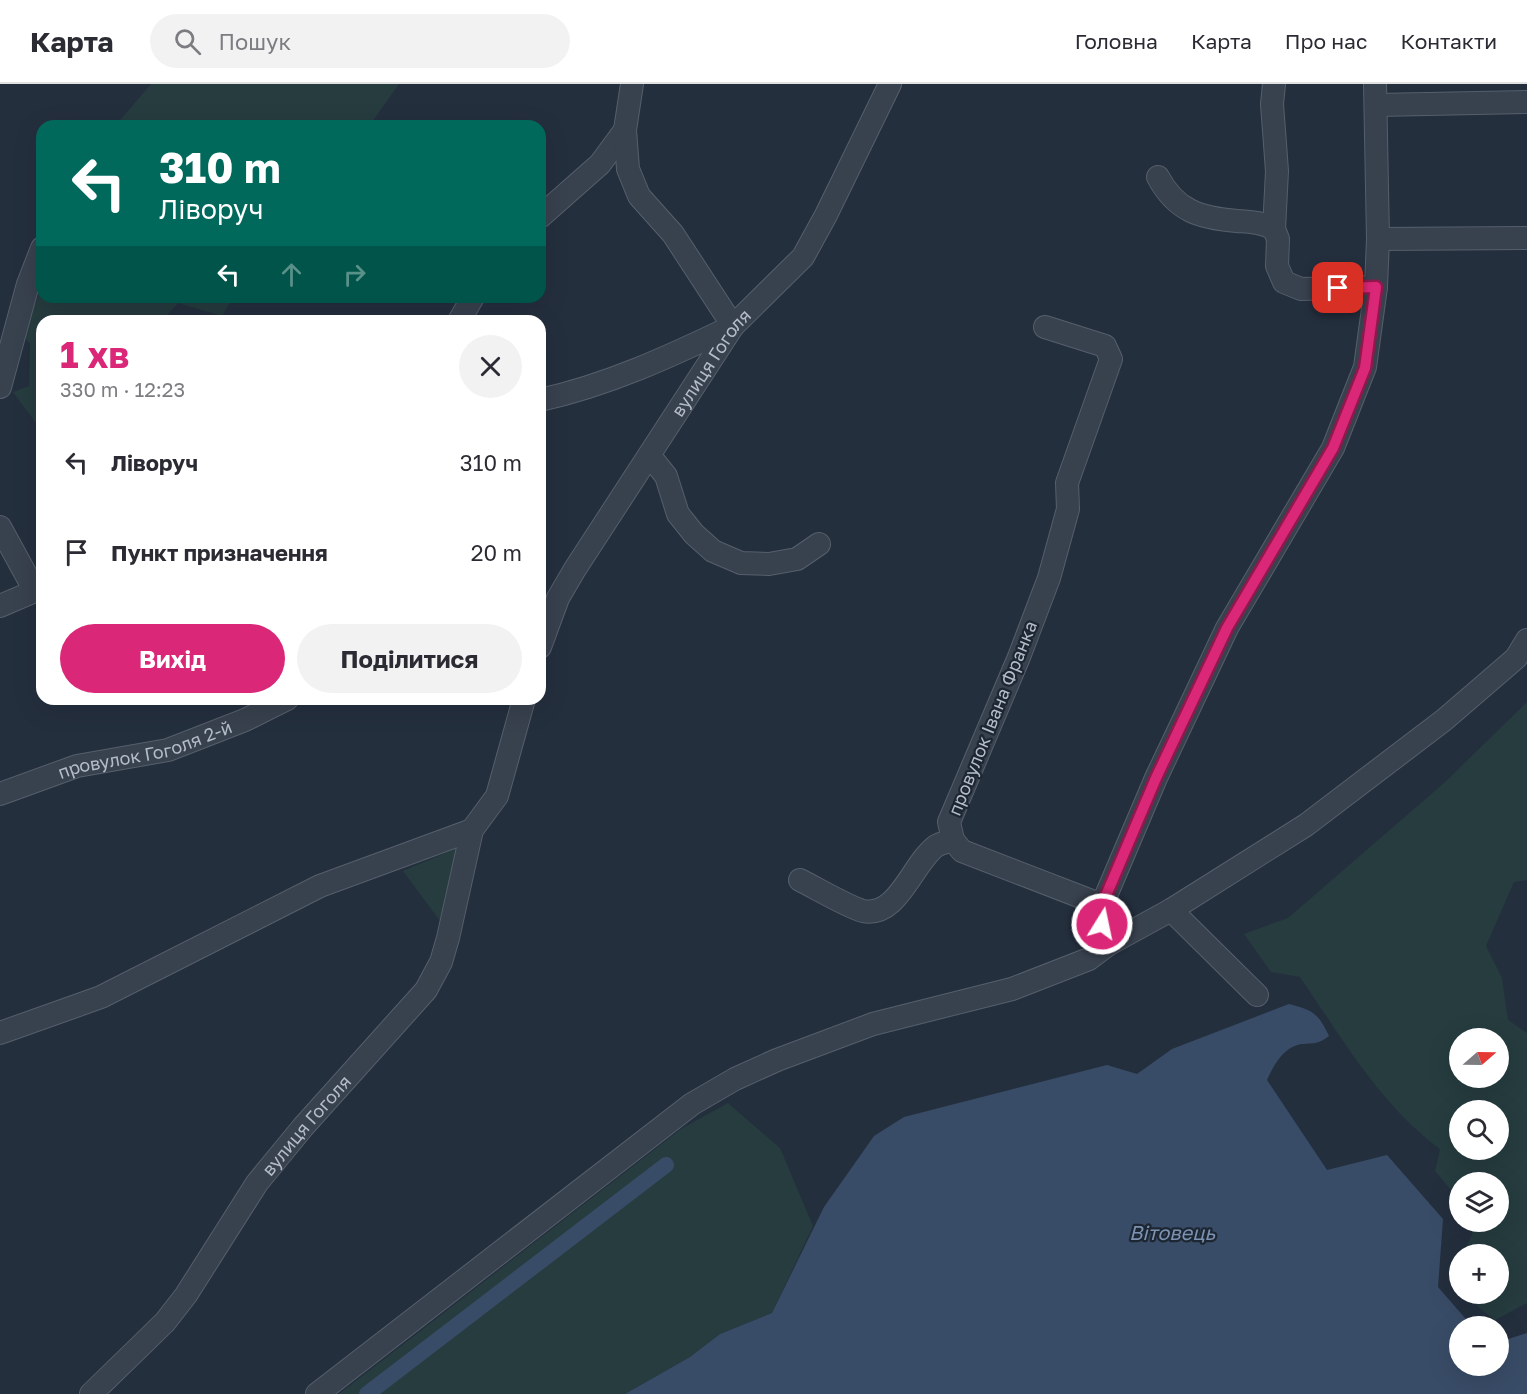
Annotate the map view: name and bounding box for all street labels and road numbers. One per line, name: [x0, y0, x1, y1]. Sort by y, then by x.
street label: вулиця Гоголя: [666, 304, 755, 420]
street label: провулок Івана Франка: [943, 617, 1041, 819]
street label: провулок Гоголя 2-й: [55, 715, 235, 783]
street label: вулиця Гоголя: [257, 1070, 355, 1180]

